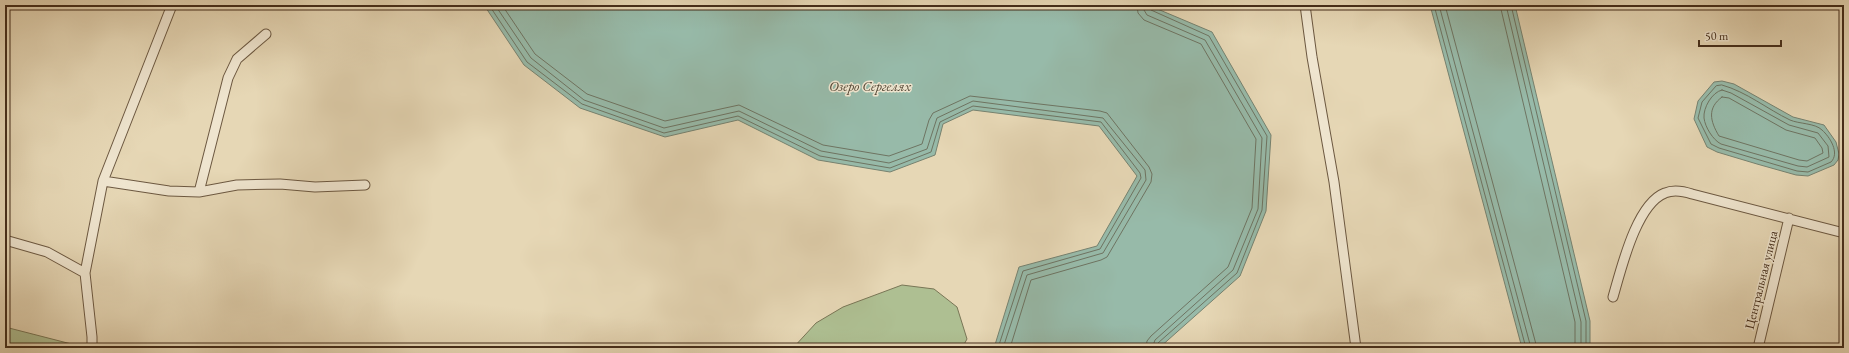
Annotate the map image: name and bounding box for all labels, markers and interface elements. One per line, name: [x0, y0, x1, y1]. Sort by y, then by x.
scale bar: [1699, 22, 1781, 48]
text: 50 m: [1705, 28, 1729, 44]
water label: Озеро Сергелях: [829, 77, 912, 95]
street label: Центральная улица: [1741, 228, 1782, 331]

